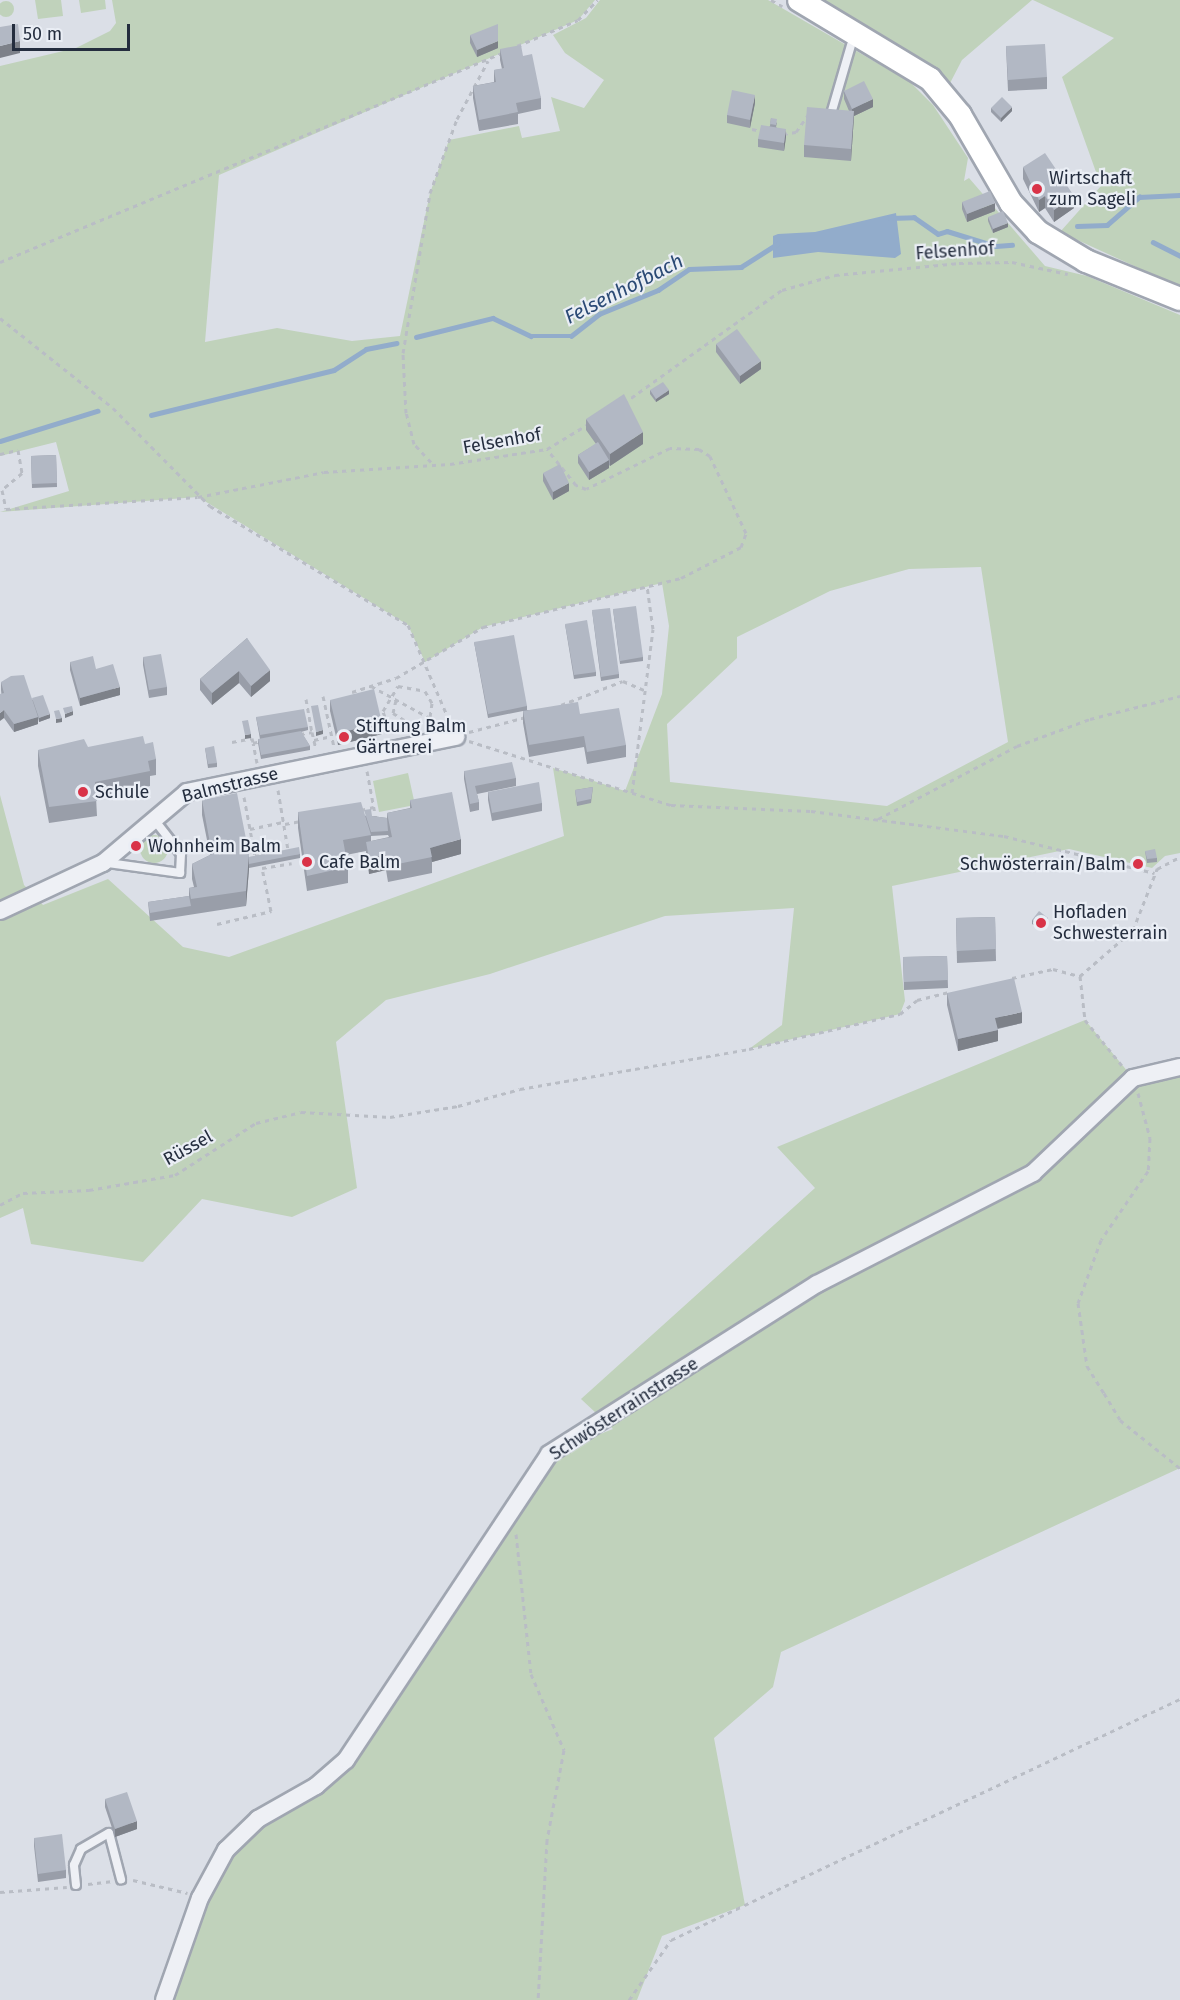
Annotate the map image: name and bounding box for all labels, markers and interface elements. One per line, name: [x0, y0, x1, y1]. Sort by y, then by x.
scale bar: [15, 12, 134, 50]
text: 50 m: [23, 23, 62, 45]
place label: Wirtschaft zum Sageli: [1049, 168, 1136, 210]
marker: Wirtschaft zum Sageli: [1030, 182, 1044, 196]
street label: Felsenhof: [915, 237, 995, 265]
water label: Felsenhofbach: [561, 249, 687, 329]
street label: Felsenhof: [461, 423, 543, 459]
place label: Stiftung Balm Gärtnerei: [356, 716, 466, 758]
marker: Stiftung Balm Gärtnerei: [337, 730, 351, 744]
street label: Balmstrasse: [180, 763, 280, 807]
place label: Schule: [95, 781, 149, 803]
marker: Schule: [76, 785, 90, 799]
place label: Wohnheim Balm: [148, 835, 281, 857]
marker: Wohnheim Balm: [129, 839, 143, 853]
place label: Cafe Balm: [319, 851, 400, 873]
place label: Schwösterrain/Balm: [960, 853, 1126, 875]
marker: Cafe Balm: [300, 855, 314, 869]
marker: Schwösterrain/Balm: [1131, 857, 1145, 871]
place label: Hofladen Schwesterrain: [1053, 902, 1168, 944]
marker: Hofladen Schwesterrain: [1034, 916, 1048, 930]
street label: Rüssel: [160, 1126, 216, 1170]
street label: Schwösterrainstrasse: [546, 1353, 702, 1465]

